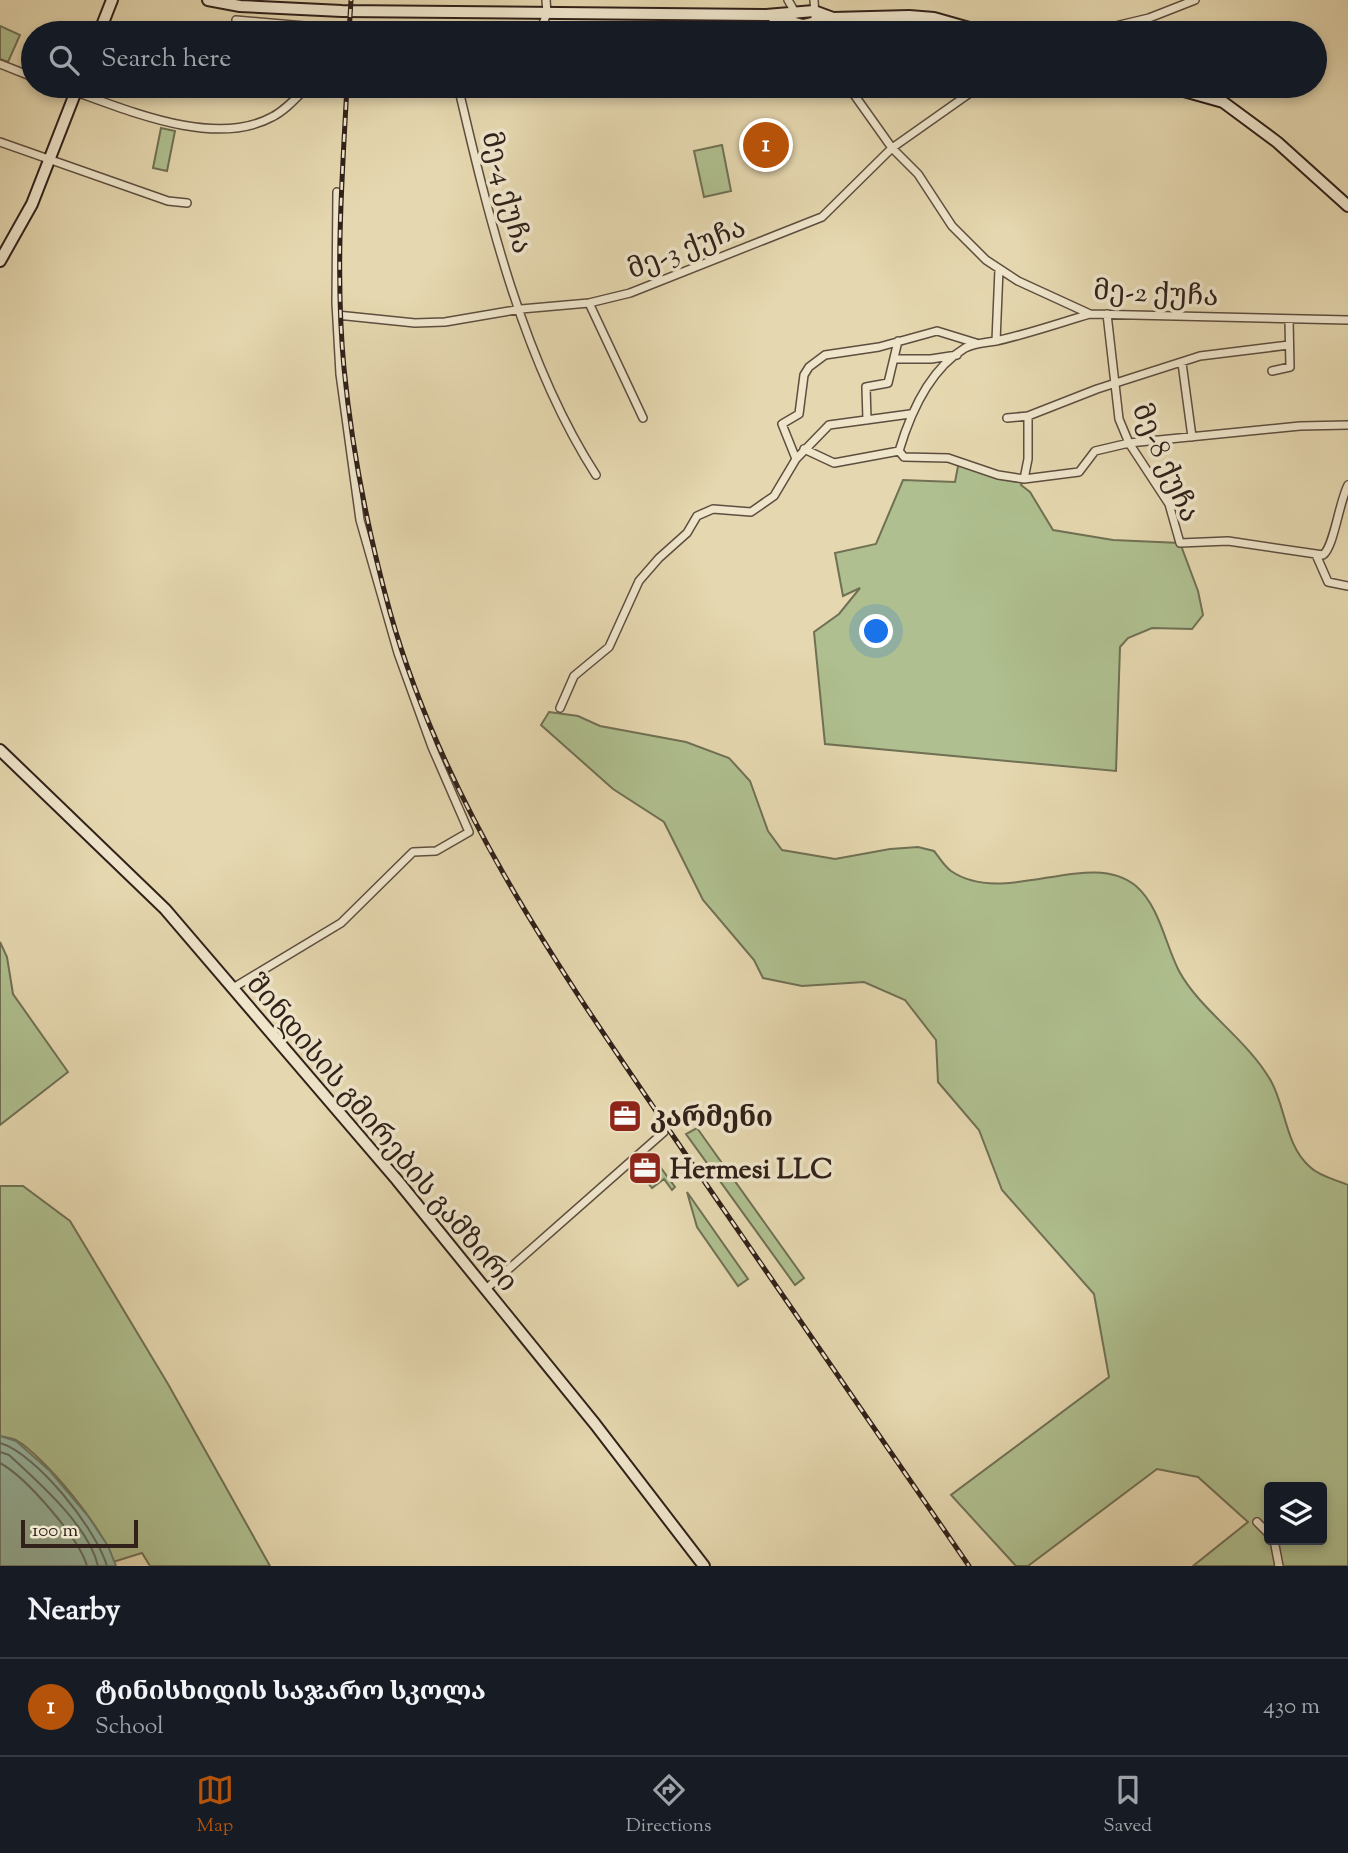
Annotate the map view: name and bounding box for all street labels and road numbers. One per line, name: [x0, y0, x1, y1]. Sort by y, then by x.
street label: მე-4 ქუჩა: [470, 127, 541, 258]
street label: მე-3 ქუჩა: [622, 209, 752, 291]
street label: მე-2 ქუჩა: [1092, 272, 1219, 318]
street label: მე-8 ქუჩა: [1120, 397, 1208, 529]
street label: შინდისის გმირების გამზირი: [236, 966, 526, 1302]

